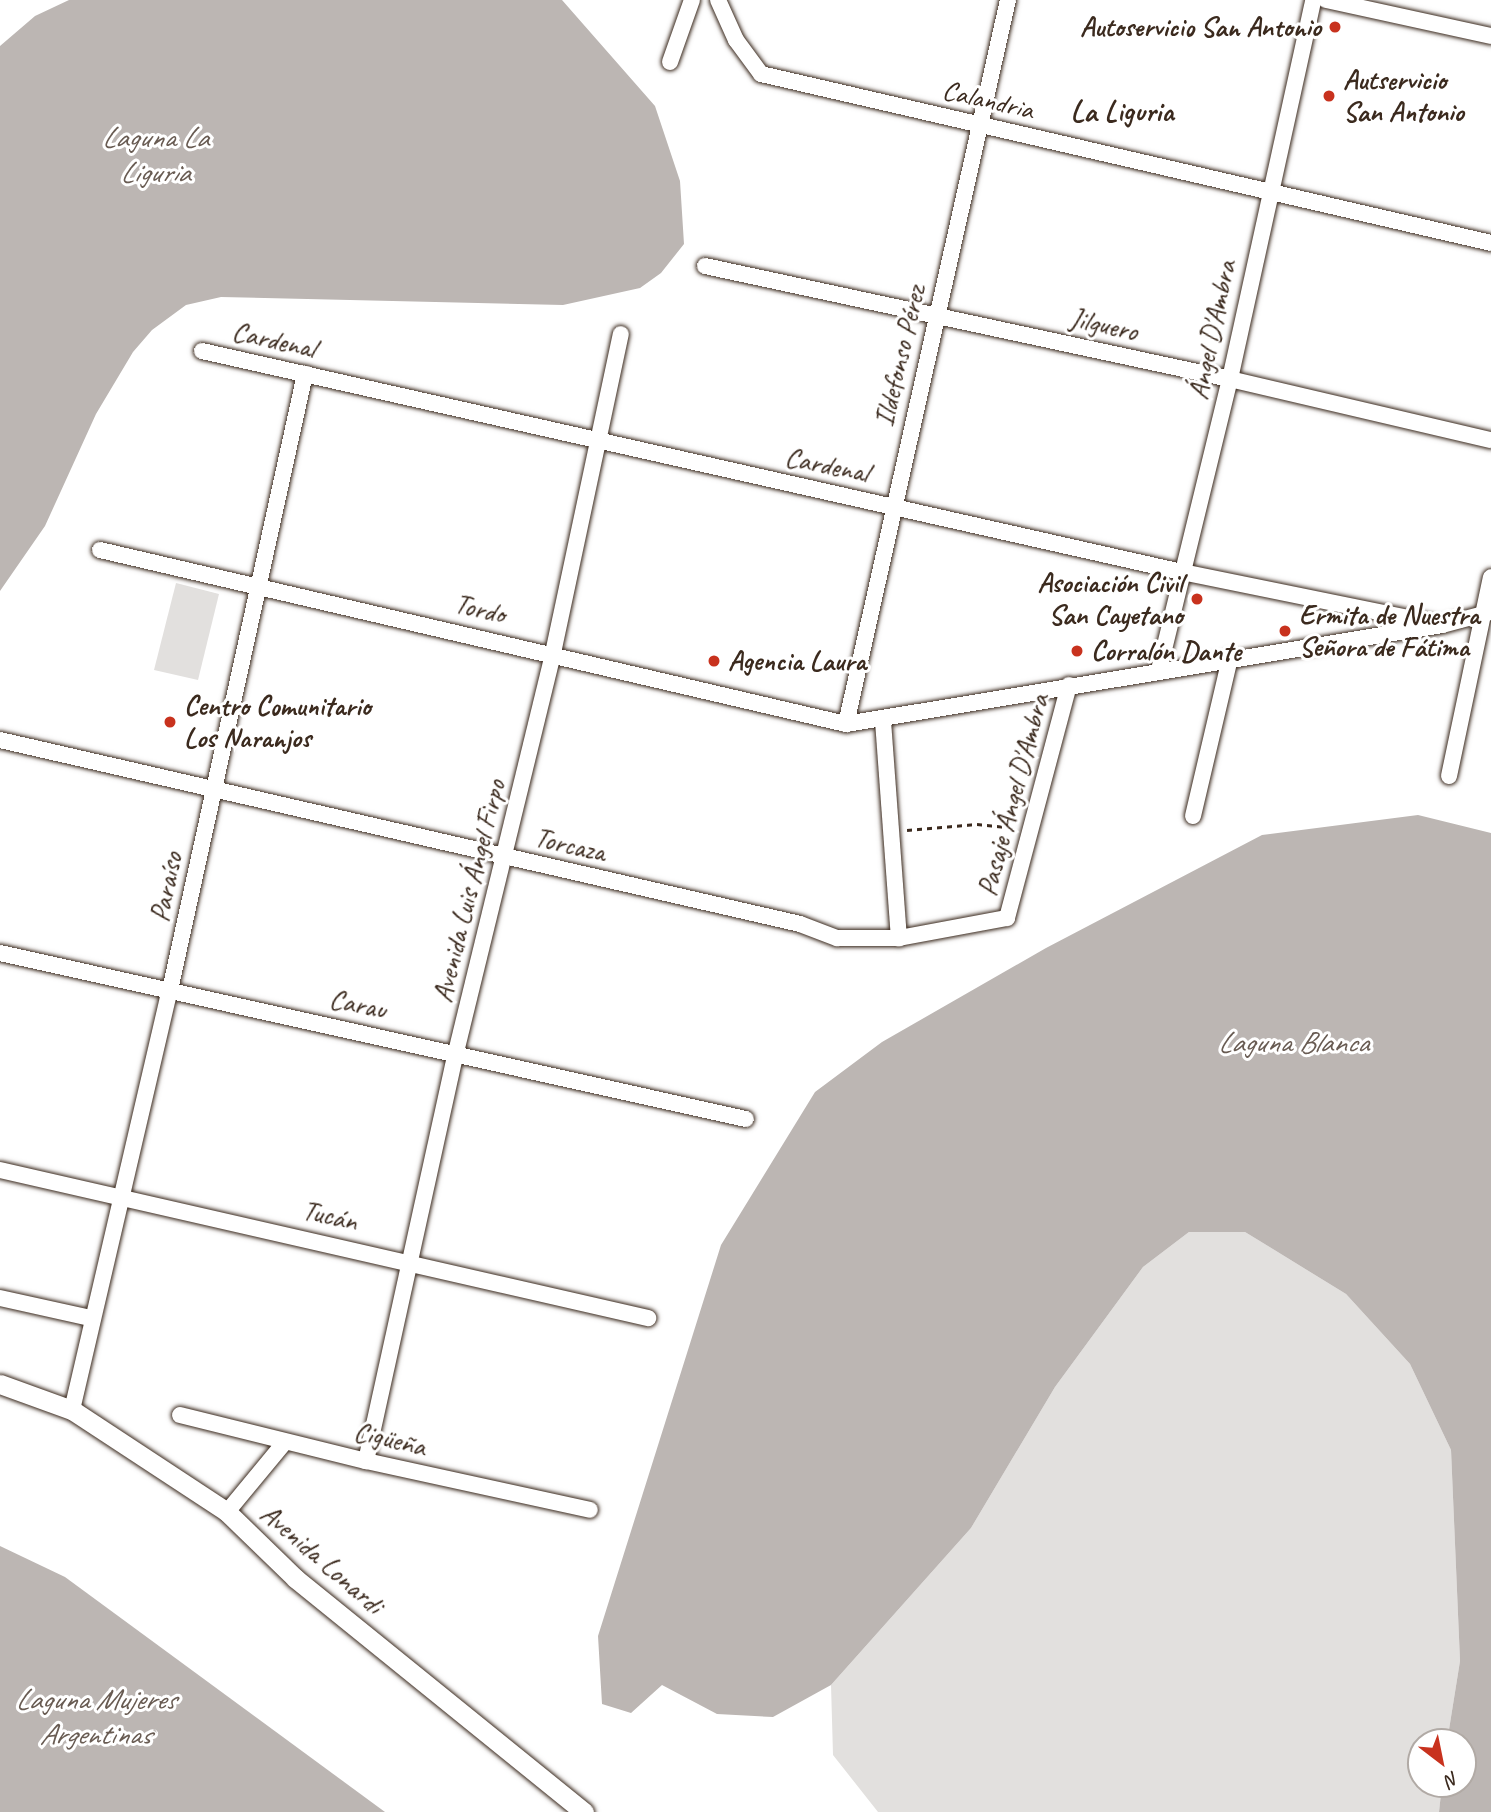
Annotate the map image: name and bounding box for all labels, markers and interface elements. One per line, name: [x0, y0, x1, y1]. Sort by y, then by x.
place label: Autoservicio San Antonio: [1080, 10, 1321, 44]
marker: Autoservicio San Antonio: [1327, 19, 1343, 35]
place label: Autservicio San Antonio: [1343, 63, 1463, 129]
street label: Calandria: [939, 73, 1037, 127]
marker: Autservicio San Antonio: [1321, 88, 1337, 104]
district label: La Liguria: [1070, 93, 1174, 129]
water label: Laguna La Liguria: [102, 119, 208, 190]
street label: Ángel D'Ambra: [1181, 258, 1243, 402]
street label: Ildefonso Pérez: [867, 282, 933, 430]
street label: Jilguero: [1067, 301, 1141, 349]
street label: Cardenal: [229, 314, 319, 366]
street label: Cardenal: [782, 440, 872, 490]
place label: Asociación Civil San Cayetano: [1037, 566, 1183, 632]
street label: Tordo: [451, 587, 509, 631]
marker: Asociación Civil San Cayetano: [1189, 591, 1205, 607]
place label: Ermita de Nuestra Señora de Fátima: [1299, 598, 1479, 664]
marker: Ermita de Nuestra Señora de Fátima: [1277, 623, 1293, 639]
place label: Corralón Dante: [1091, 634, 1241, 668]
marker: Corralón Dante: [1069, 643, 1085, 659]
place label: Agencia Laura: [728, 644, 866, 678]
marker: Agencia Laura: [706, 653, 722, 669]
place label: Centro Comunitario Los Naranjos: [184, 689, 371, 755]
street label: Pasaje Ángel D'Ambra: [970, 691, 1056, 899]
marker: Centro Comunitario Los Naranjos: [162, 714, 178, 730]
street label: Avenida Luis Ángel Firpo: [425, 776, 513, 1006]
street label: Torcaza: [531, 821, 609, 869]
street label: Paraíso: [142, 849, 190, 925]
street label: Carau: [327, 982, 389, 1026]
water label: Laguna Blanca: [1217, 1024, 1369, 1060]
street label: Tucán: [299, 1194, 361, 1238]
street label: Cigüeña: [351, 1414, 429, 1464]
street label: Avenida Lonardi: [254, 1497, 390, 1621]
water label: Laguna Mujeres Argentinas: [15, 1681, 175, 1752]
north arrow: [1407, 1728, 1477, 1798]
text: N: [1441, 1766, 1463, 1792]

